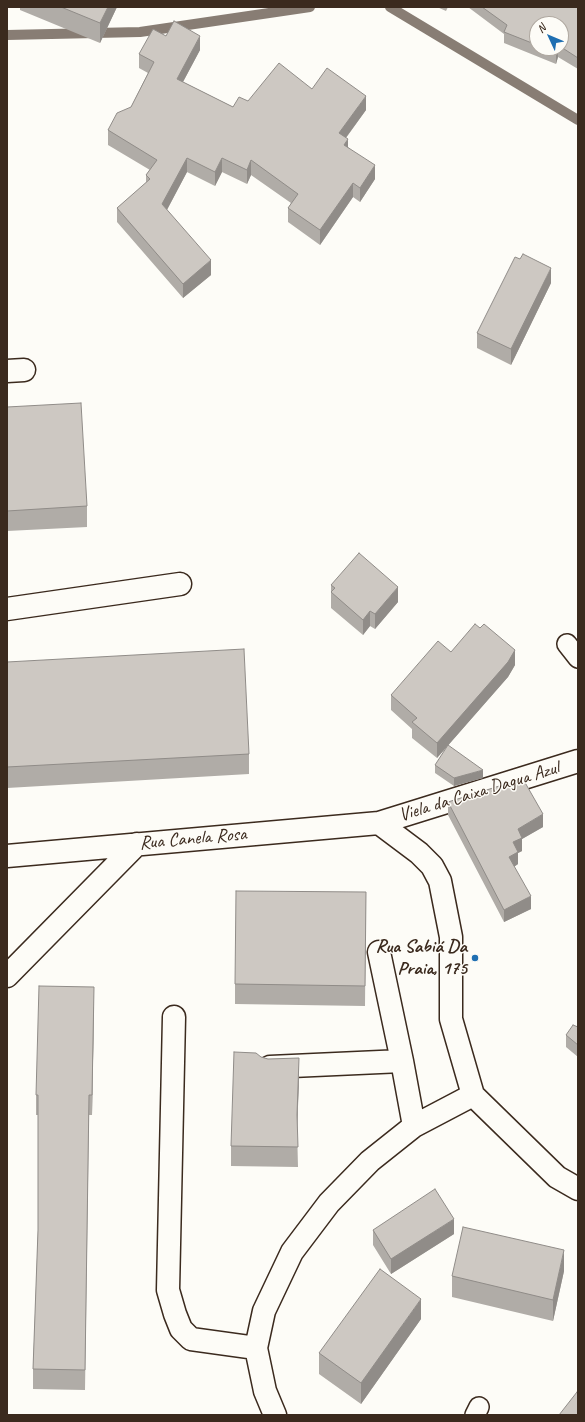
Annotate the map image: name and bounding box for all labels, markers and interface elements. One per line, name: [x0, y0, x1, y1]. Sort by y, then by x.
north arrow: [529, 16, 569, 56]
text: N: [534, 21, 548, 36]
street label: Viela da Caixa Dagua Azul: [396, 757, 562, 827]
street label: Rua Canela Rosa: [139, 823, 247, 855]
place label: Rua Sabiá Da Praia, 175: [375, 936, 467, 980]
marker: Rua Sabiá Da Praia, 175: [470, 953, 480, 963]

